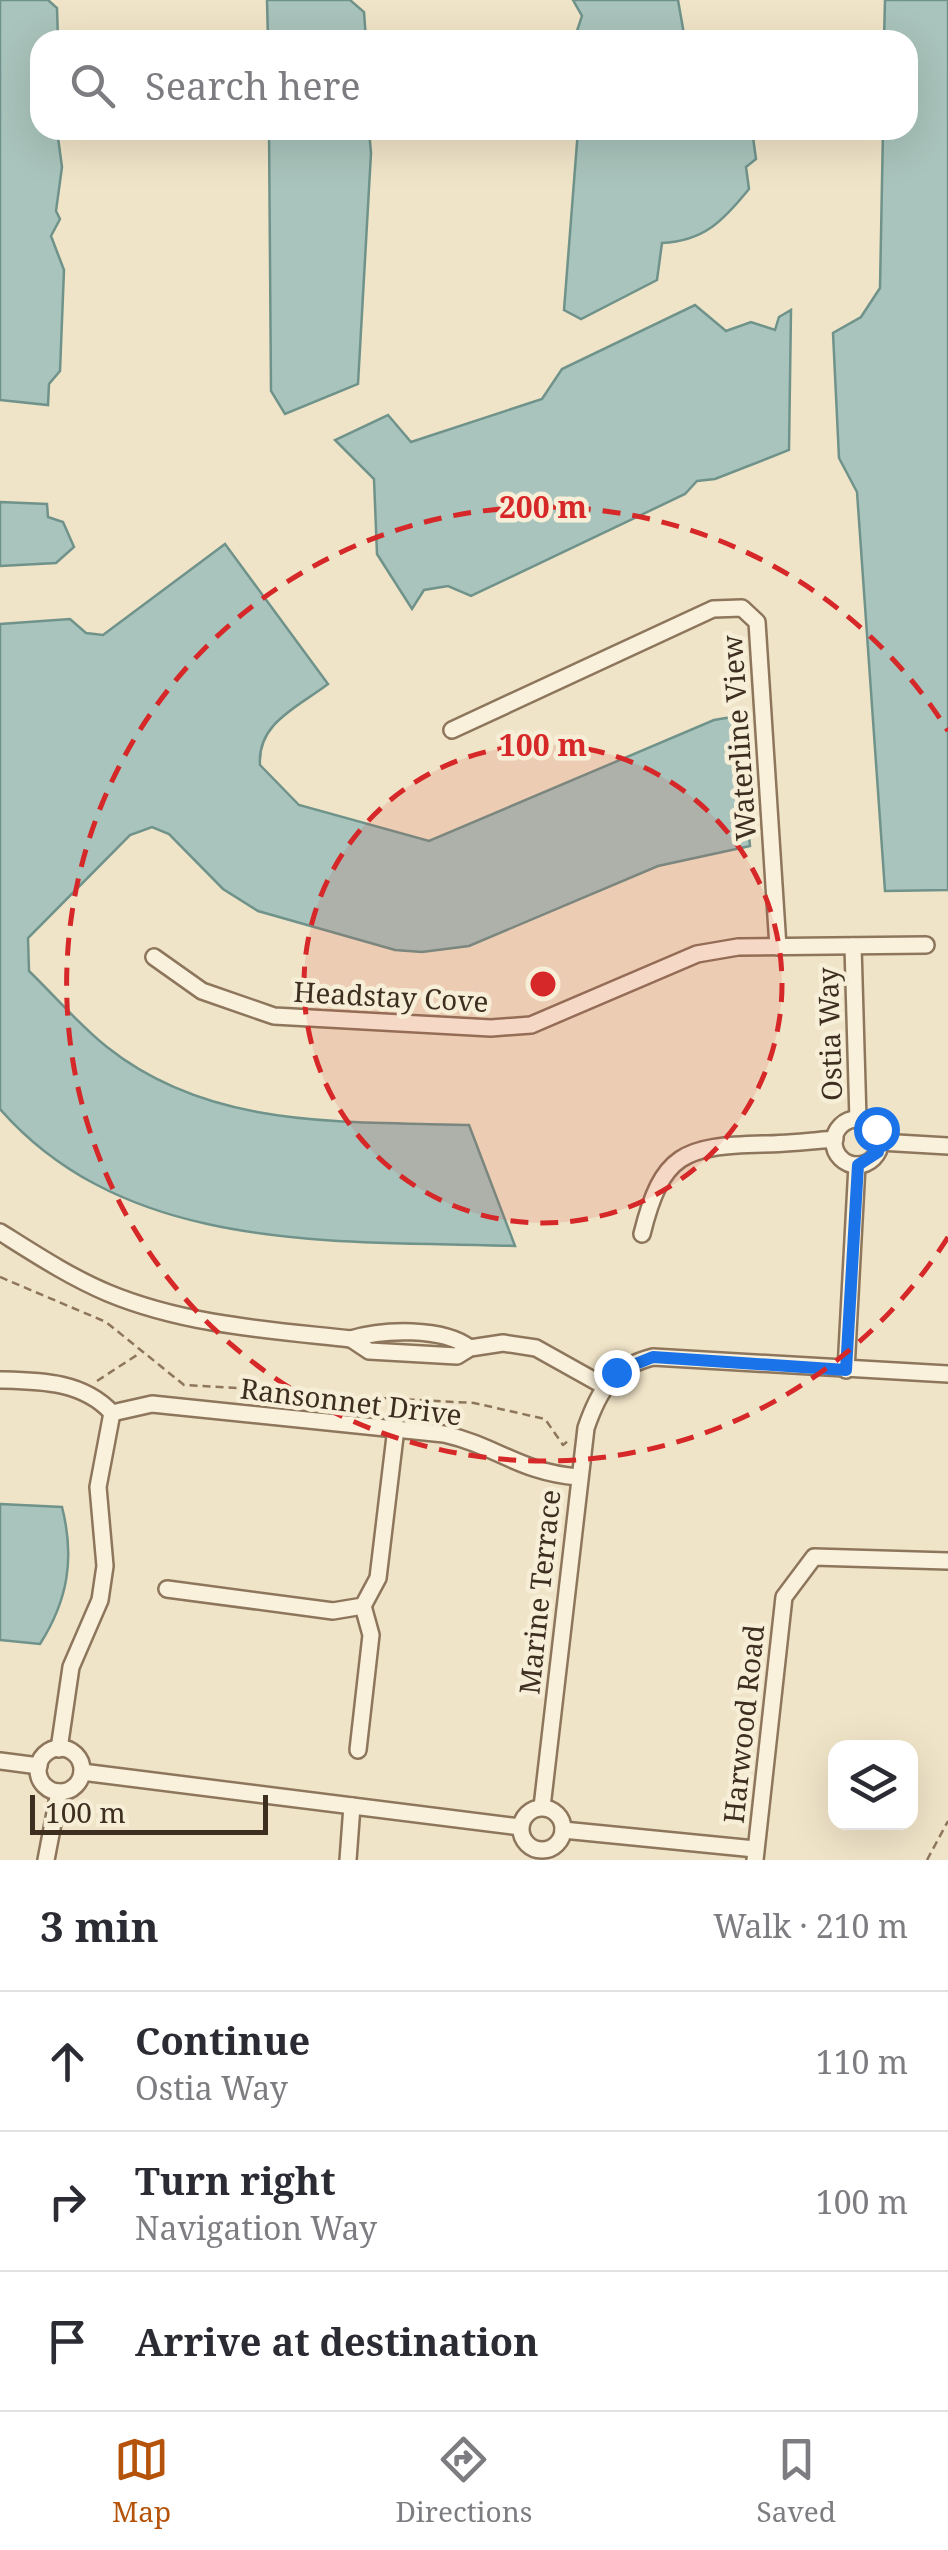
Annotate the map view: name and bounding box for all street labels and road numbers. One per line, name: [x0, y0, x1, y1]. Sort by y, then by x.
street label: Waterline View: [712, 633, 764, 842]
street label: Ostia Way: [808, 966, 850, 1101]
street label: Headstay Cove: [292, 972, 490, 1020]
street label: Ransonnet Drive: [238, 1369, 464, 1433]
street label: Marine Terrace: [509, 1488, 569, 1696]
street label: Harwood Road: [714, 1623, 772, 1825]

